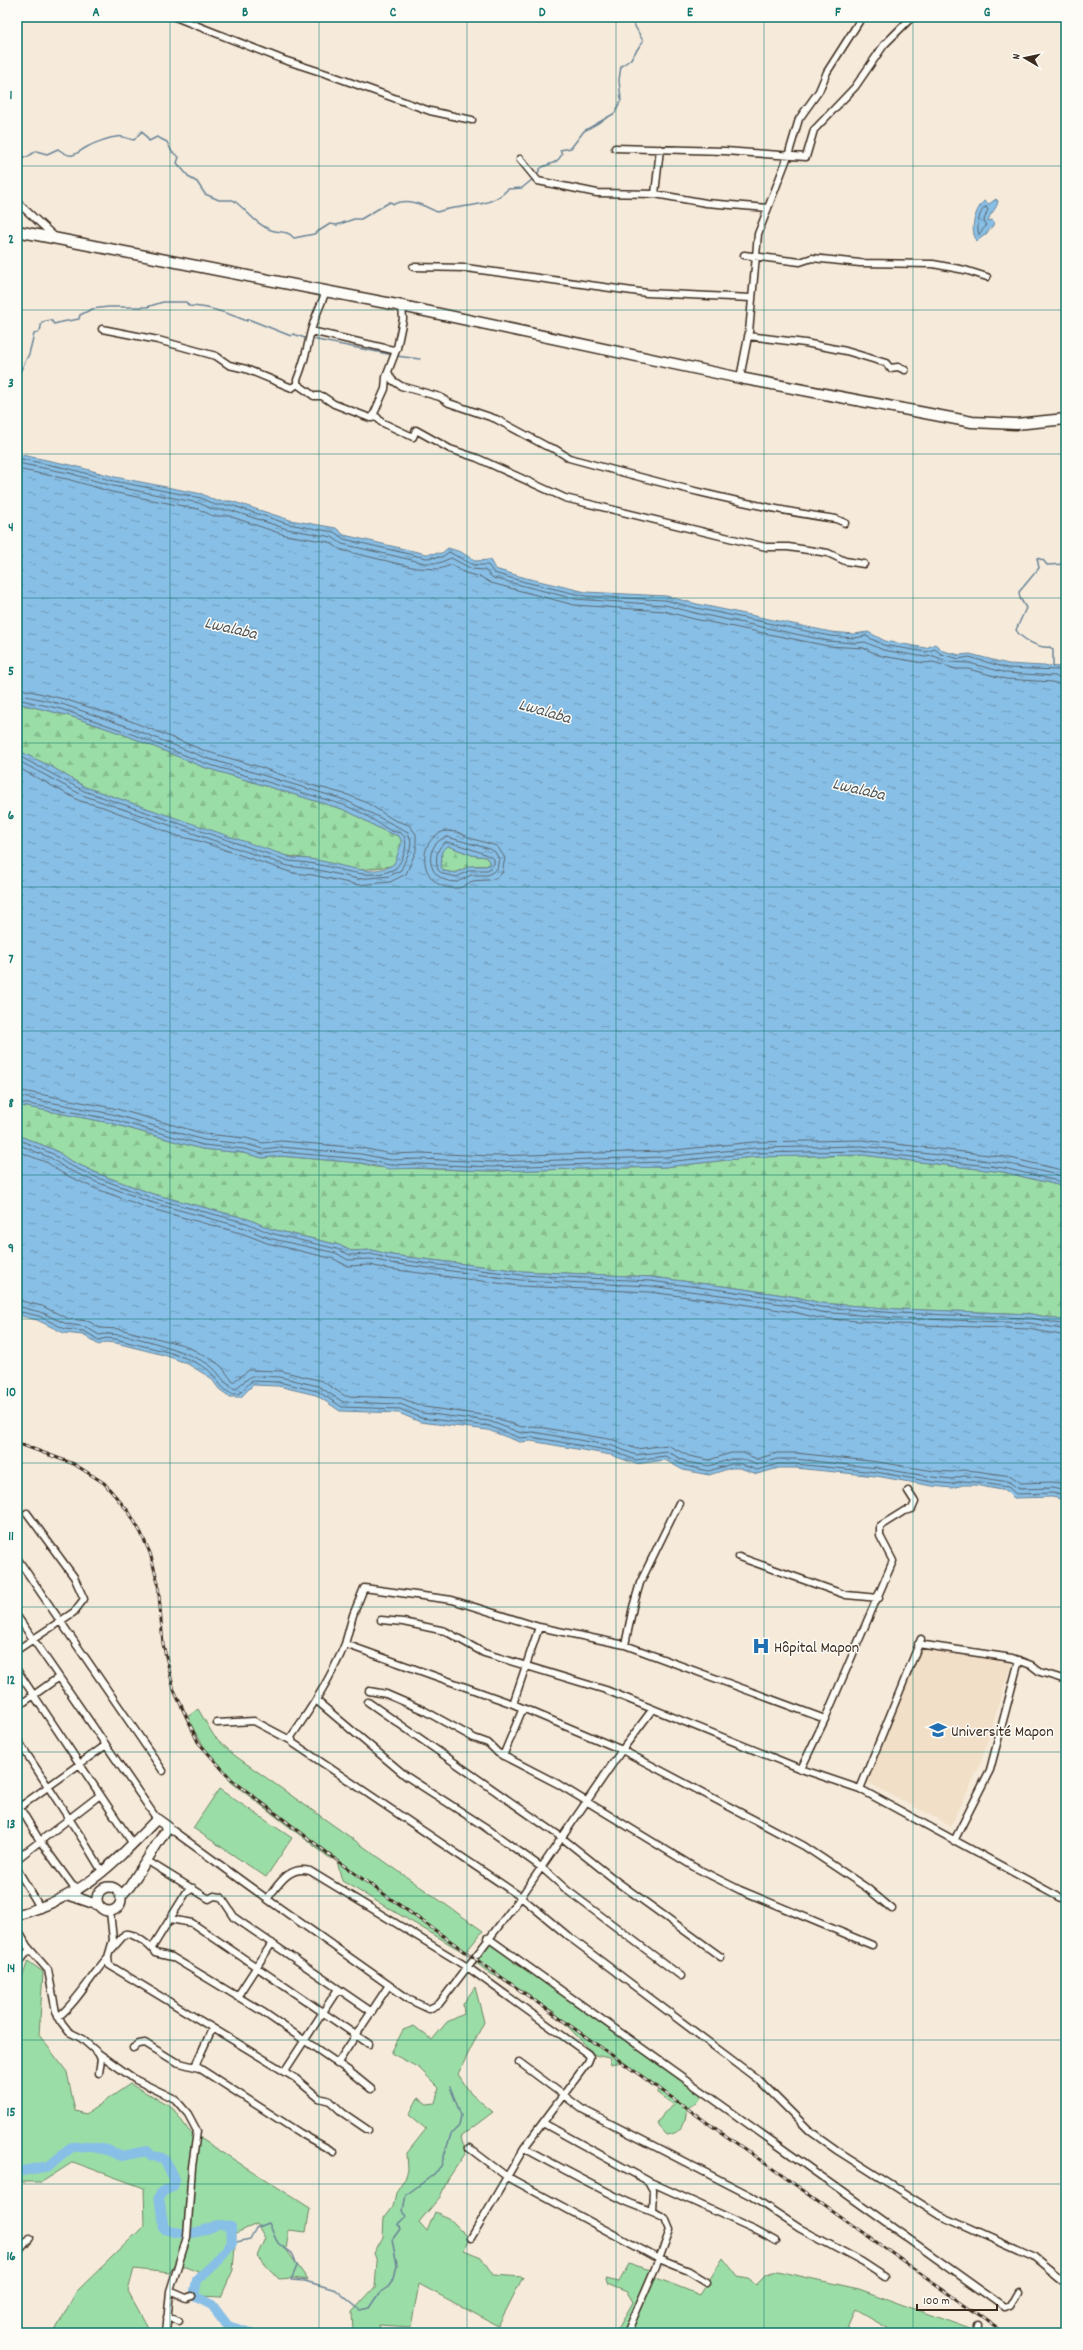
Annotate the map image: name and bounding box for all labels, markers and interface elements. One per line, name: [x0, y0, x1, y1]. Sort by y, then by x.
text: A: [92, 4, 100, 23]
text: B: [242, 4, 248, 23]
text: C: [390, 4, 397, 23]
text: D: [539, 4, 546, 23]
text: E: [687, 4, 694, 23]
text: F: [835, 4, 841, 23]
text: G: [984, 4, 991, 23]
north arrow: [1005, 38, 1045, 78]
text: N: [1009, 52, 1026, 61]
text: 1: [10, 87, 13, 106]
text: 2: [8, 231, 14, 250]
text: 3: [8, 375, 14, 394]
text: 4: [8, 519, 14, 538]
water label: Lwalaba: [202, 612, 260, 648]
text: 5: [8, 663, 14, 682]
water label: Lwalaba: [515, 694, 574, 732]
water label: Lwalaba: [830, 773, 888, 809]
text: 6: [8, 807, 15, 826]
text: 7: [9, 951, 14, 970]
text: 8: [8, 1095, 14, 1114]
text: 9: [8, 1240, 14, 1259]
text: 10: [6, 1384, 16, 1403]
text: 11: [8, 1528, 14, 1547]
hospital icon: Hôpital Mapon: [751, 1636, 771, 1656]
place label: Hôpital Mapon: [774, 1637, 859, 1660]
text: 12: [7, 1672, 16, 1691]
school or university icon: Université Mapon: [928, 1720, 948, 1740]
place label: Université Mapon: [951, 1721, 1054, 1744]
text: 13: [7, 1816, 16, 1835]
text: 14: [7, 1960, 15, 1979]
text: 15: [7, 2104, 15, 2123]
text: 16: [6, 2248, 16, 2267]
scale bar: [917, 2286, 997, 2312]
text: 100 m: [923, 2293, 950, 2310]

